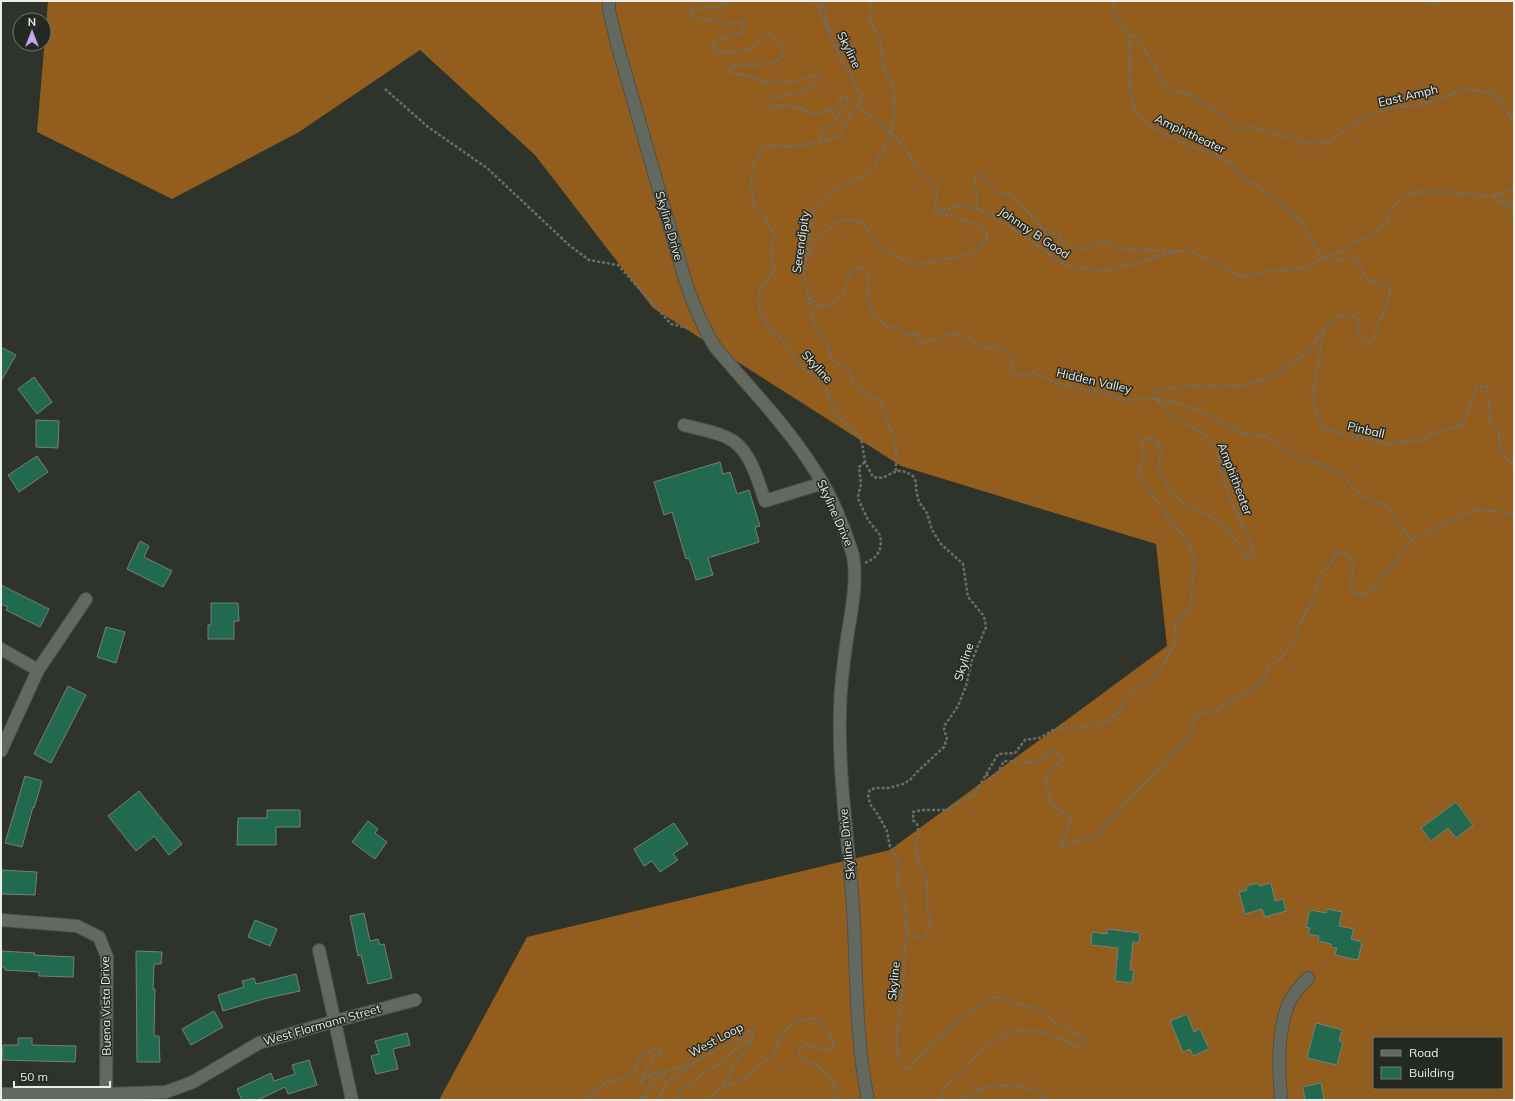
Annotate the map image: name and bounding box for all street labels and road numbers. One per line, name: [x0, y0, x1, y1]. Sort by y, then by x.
street label: Skyline: [834, 29, 865, 71]
street label: East Amph: [1376, 81, 1439, 110]
street label: Amphitheater: [1152, 111, 1229, 157]
street label: Skyline Drive: [652, 190, 687, 262]
street label: Johnny B Good: [996, 203, 1073, 262]
street label: Serendipity: [789, 209, 812, 274]
street label: Skyline: [799, 347, 836, 386]
street label: Hidden Valley: [1055, 365, 1134, 397]
street label: Pinball: [1346, 418, 1386, 441]
street label: Amphitheater: [1215, 440, 1256, 518]
street label: Skyline Drive: [814, 477, 857, 548]
street label: Skyline: [950, 641, 977, 683]
street label: Skyline Drive: [835, 808, 858, 880]
street label: Buena Vista Drive: [97, 956, 114, 1056]
street label: Skyline: [884, 961, 903, 1001]
street label: West Flormann Street: [261, 1001, 382, 1048]
street label: West Loop: [686, 1019, 746, 1060]

